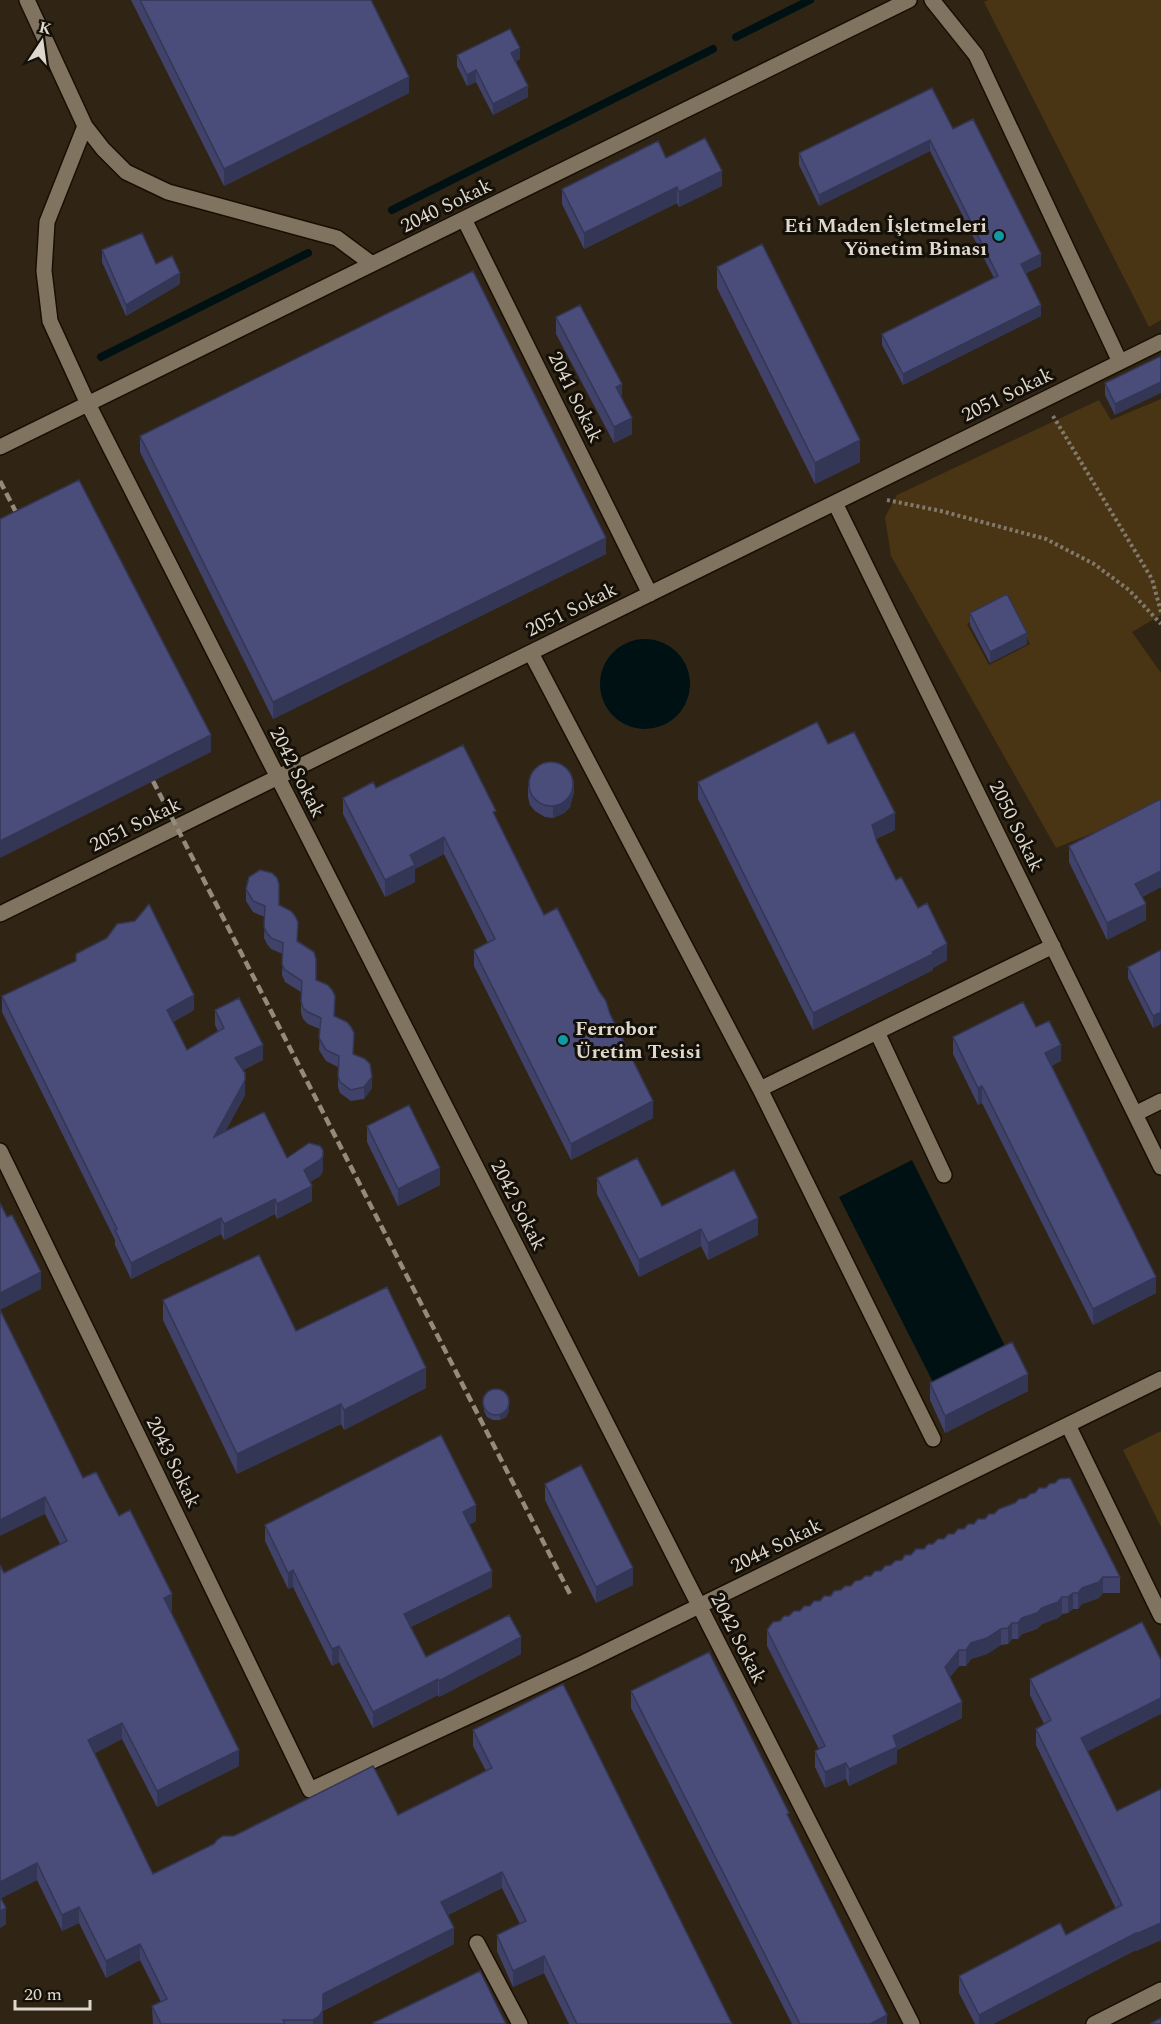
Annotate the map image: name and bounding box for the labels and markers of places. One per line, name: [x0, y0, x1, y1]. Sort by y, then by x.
place label: Eti Maden İşletmeleri Yönetim Binası: [784, 211, 987, 264]
marker: Eti Maden İşletmeleri Yönetim Binası: [992, 229, 1006, 243]
place label: Ferrobor Üretim Tesisi: [575, 1014, 701, 1067]
marker: Ferrobor Üretim Tesisi: [556, 1033, 570, 1047]

